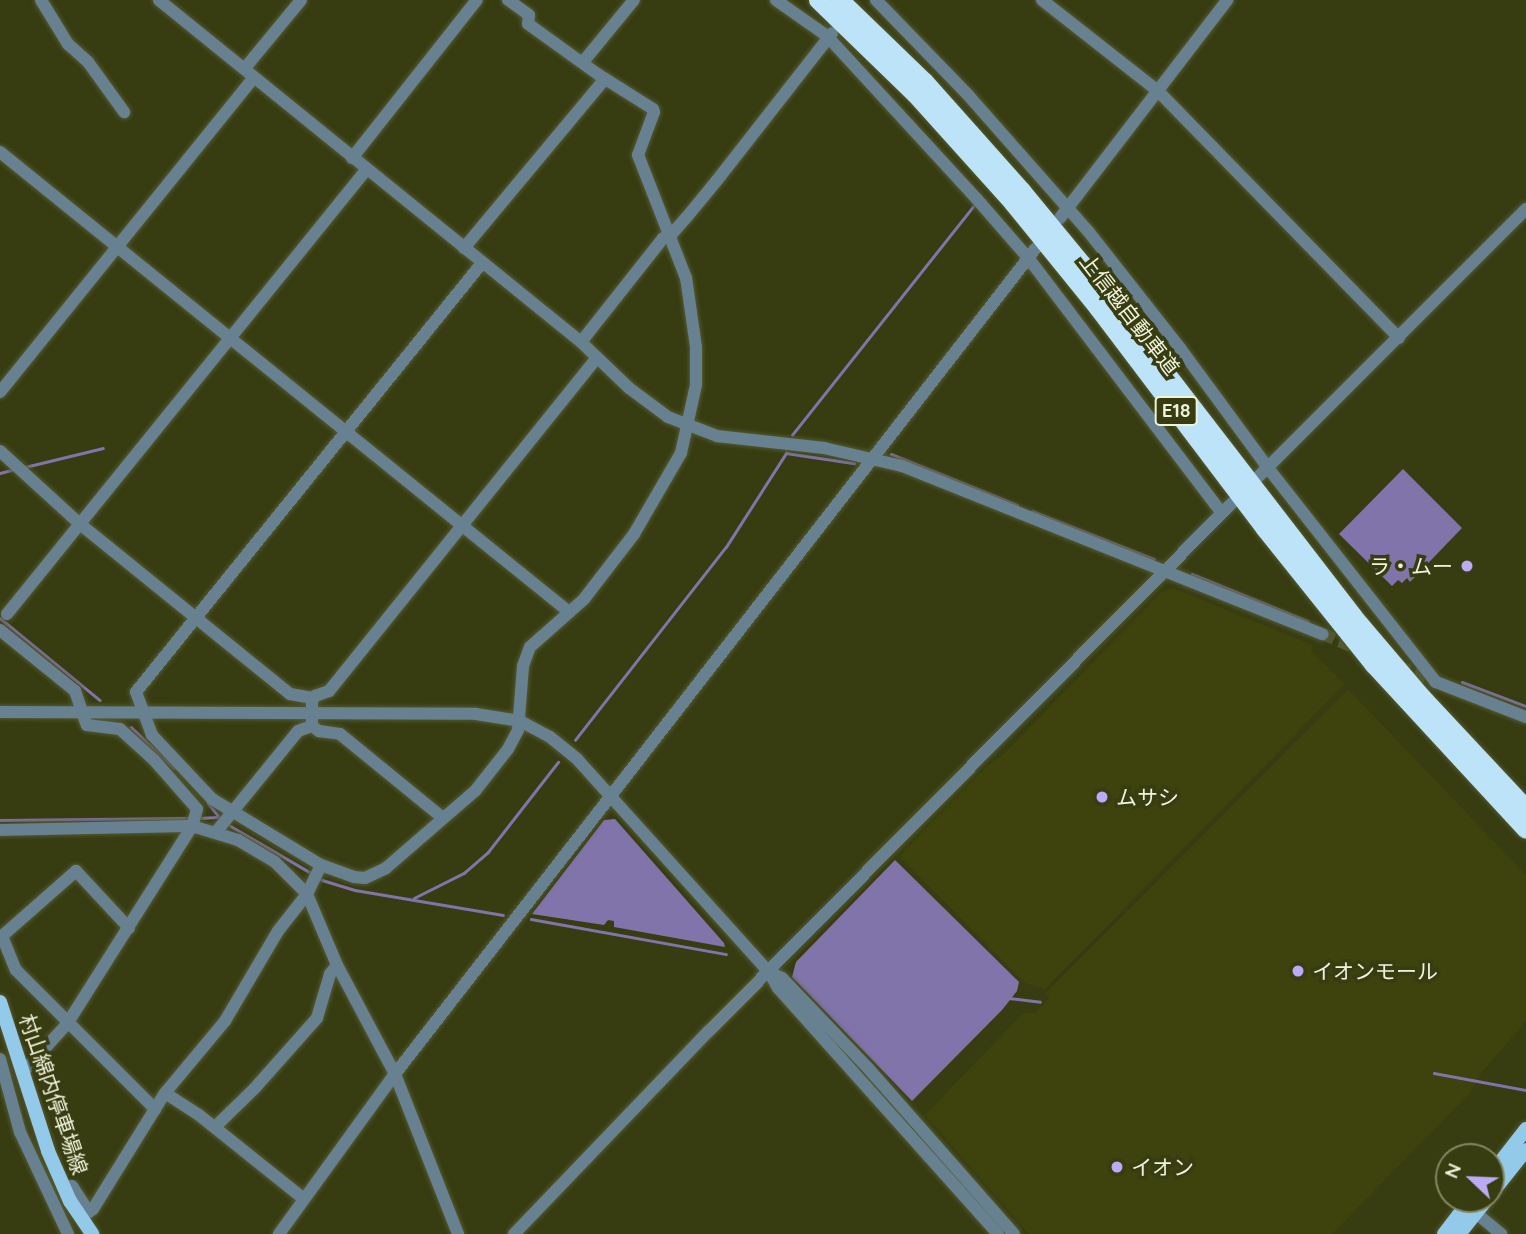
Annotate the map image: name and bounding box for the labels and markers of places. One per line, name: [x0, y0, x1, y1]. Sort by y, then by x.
place label: ラ・ムー: [1369, 553, 1453, 579]
marker: ラ・ムー: [1459, 558, 1475, 574]
place label: ムサシ: [1116, 784, 1179, 810]
marker: ムサシ: [1094, 789, 1110, 805]
place label: イオンモール: [1312, 958, 1438, 984]
marker: イオンモール: [1290, 963, 1306, 979]
place label: イオン: [1131, 1154, 1194, 1180]
marker: イオン: [1109, 1159, 1125, 1175]

